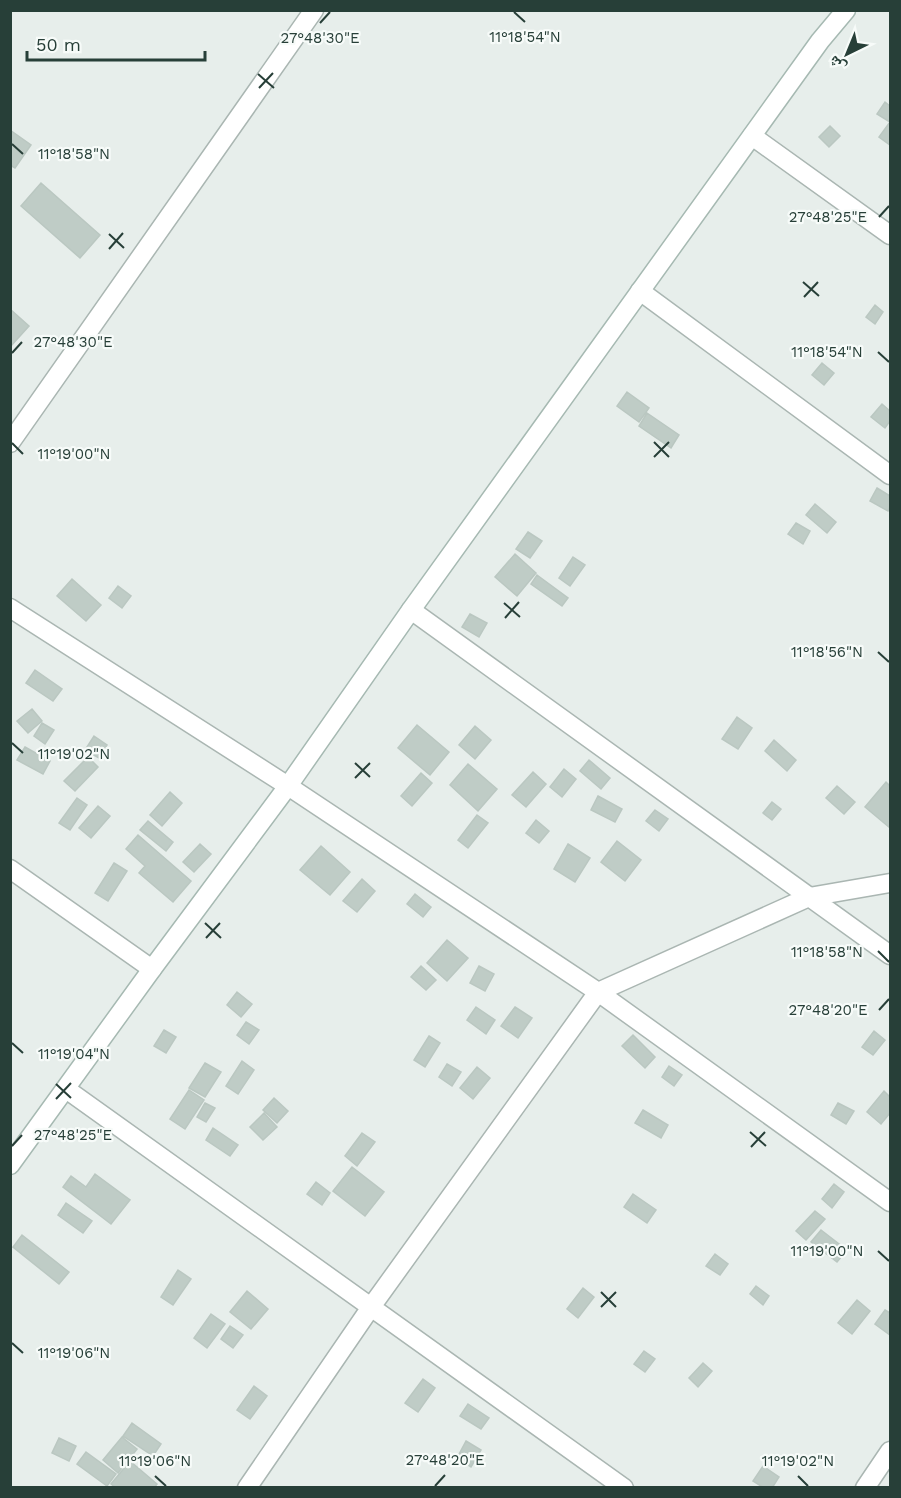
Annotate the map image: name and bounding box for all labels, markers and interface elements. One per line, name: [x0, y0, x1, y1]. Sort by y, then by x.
scale bar: [27, 24, 206, 62]
north arrow: [817, 24, 877, 84]
text: 11°18'54"N: [489, 28, 561, 46]
text: 27°48'30"E: [281, 29, 360, 47]
text: 50 m: [36, 34, 81, 55]
text: ش: [824, 52, 850, 77]
text: 11°18'58"N: [38, 145, 110, 163]
text: 27°48'25"E: [789, 208, 867, 226]
text: 27°48'30"E: [34, 333, 113, 351]
text: 11°18'54"N: [791, 343, 863, 361]
text: 11°19'00"N: [38, 445, 110, 463]
text: 11°18'56"N: [791, 643, 863, 661]
text: 11°19'02"N: [38, 745, 110, 763]
text: 11°18'58"N: [791, 943, 863, 961]
text: 27°48'20"E: [789, 1001, 868, 1019]
text: 11°19'04"N: [38, 1045, 110, 1063]
text: 27°48'25"E: [34, 1126, 112, 1144]
text: 11°19'00"N: [791, 1242, 863, 1260]
text: 11°19'06"N: [38, 1344, 110, 1362]
text: 27°48'20"E: [406, 1451, 485, 1469]
text: 11°19'06"N: [119, 1452, 191, 1470]
text: 11°19'02"N: [762, 1452, 834, 1470]

